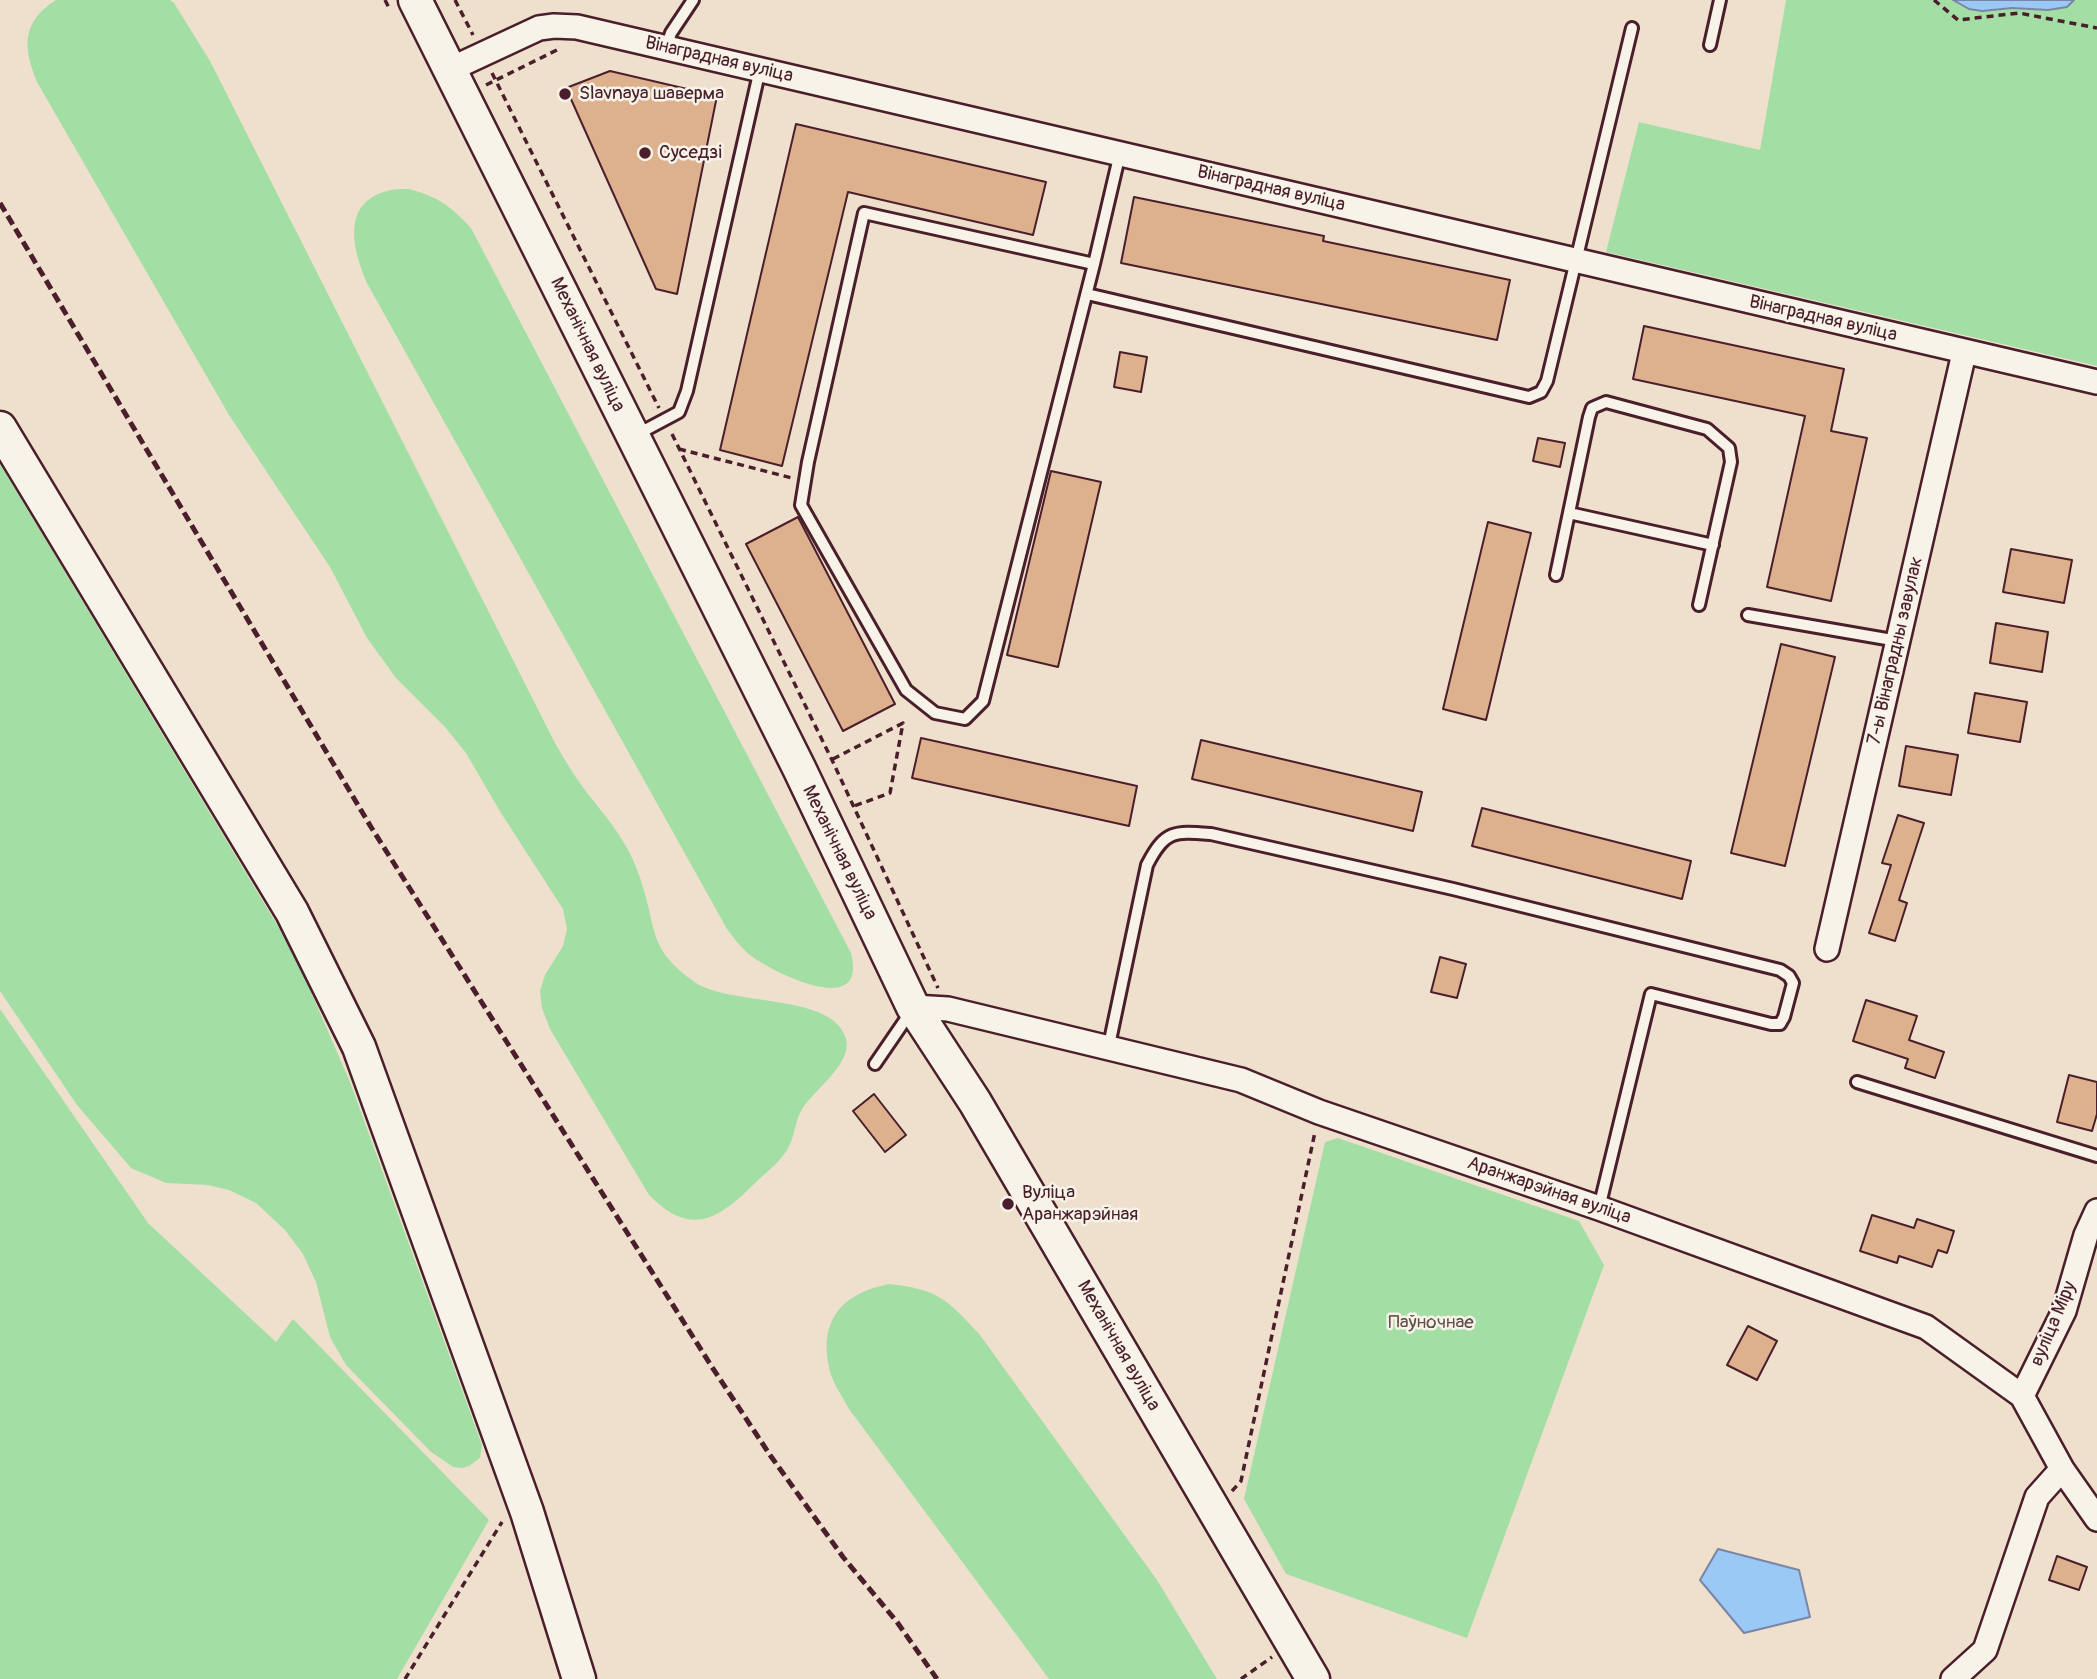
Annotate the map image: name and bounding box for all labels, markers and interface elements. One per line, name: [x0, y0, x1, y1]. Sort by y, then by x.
street label: Вінаградная вуліца: [643, 32, 795, 88]
place label: Slavnaya шаверма: [579, 83, 724, 105]
marker: Slavnaya шаверма: [557, 86, 573, 102]
place label: Суседзі: [659, 142, 722, 164]
marker: Суседзі: [637, 145, 653, 161]
street label: Вінаградная вуліца: [1195, 161, 1347, 217]
street label: Механічная вуліца: [545, 274, 629, 416]
street label: Вінаградная вуліца: [1747, 291, 1899, 347]
street label: 7-ы Вінаградны завулак: [1863, 555, 1929, 747]
street label: Механічная вуліца: [797, 782, 881, 924]
street label: Аранжарэйная вуліца: [1464, 1152, 1634, 1230]
place label: Вуліца Аранжарэйная: [1022, 1182, 1138, 1226]
marker: Вуліца Аранжарэйная: [1000, 1196, 1016, 1212]
street label: Механічная вуліца: [1071, 1277, 1165, 1415]
street label: вуліца Міру: [2026, 1278, 2082, 1370]
park label: Паўночнае: [1388, 1312, 1474, 1334]

